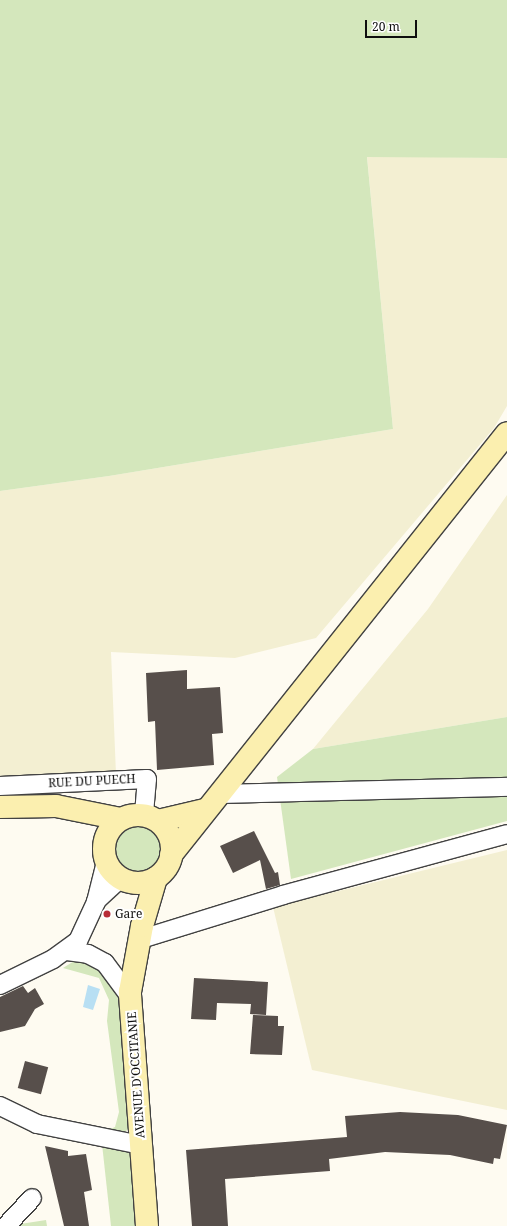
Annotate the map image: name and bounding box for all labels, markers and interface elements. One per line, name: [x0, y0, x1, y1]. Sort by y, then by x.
scale bar: [367, 12, 419, 38]
text: 20 m: [372, 18, 400, 35]
street label: RUE DU PUECH: [48, 772, 136, 790]
place label: Gare: [115, 907, 142, 921]
marker: Gare: [102, 909, 112, 919]
street label: AVENUE D'OCCITANIE: [124, 1011, 148, 1139]

